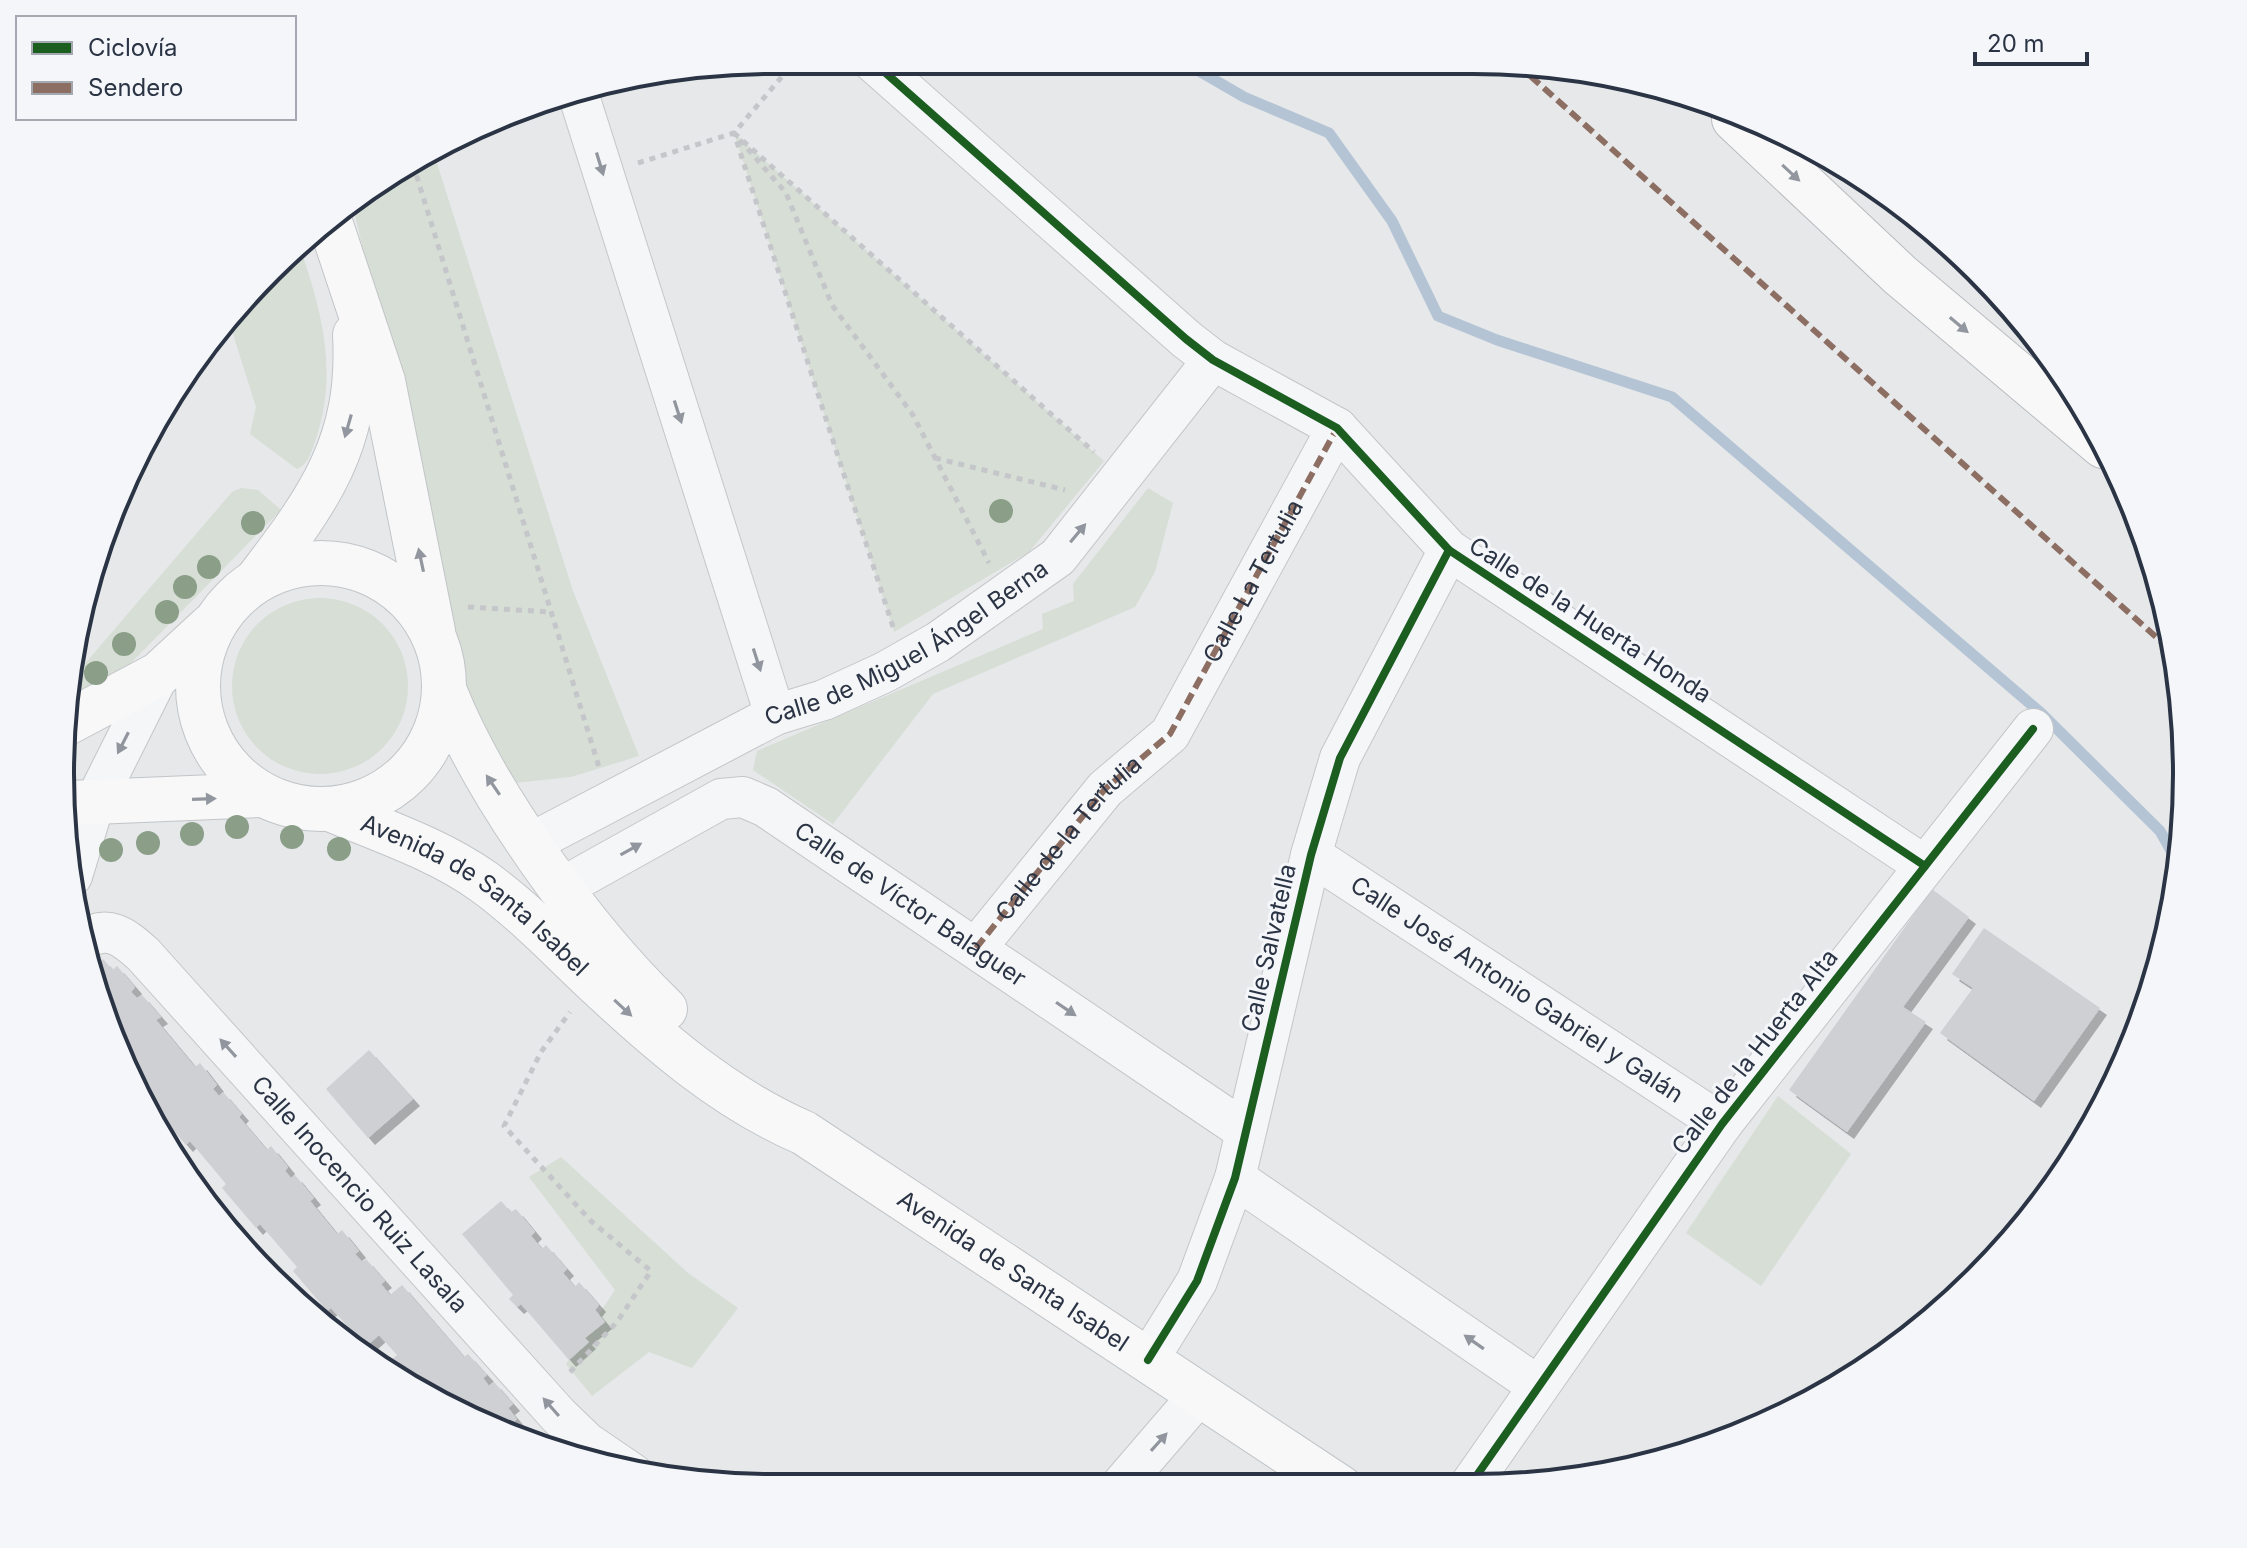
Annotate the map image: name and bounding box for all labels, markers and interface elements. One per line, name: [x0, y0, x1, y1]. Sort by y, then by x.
legend: [16, 16, 296, 120]
scale bar: [1975, 16, 2087, 66]
text: 20 m: [1987, 29, 2045, 58]
text: Ciclovía: [88, 33, 178, 62]
text: Sendero: [88, 73, 183, 102]
one-way arrow: [594, 153, 607, 177]
one-way arrow: [1781, 163, 1800, 181]
one-way arrow: [1949, 316, 1969, 333]
one-way arrow: [672, 401, 685, 425]
one-way arrow: [341, 414, 354, 438]
street label: Calle La Tertulia: [1197, 494, 1309, 668]
one-way arrow: [1069, 523, 1086, 543]
street label: Calle de la Huerta Honda: [1464, 530, 1717, 709]
one-way arrow: [415, 547, 427, 572]
street label: Calle de Miguel Ángel Berna: [759, 554, 1053, 732]
one-way arrow: [751, 649, 763, 673]
one-way arrow: [117, 731, 130, 754]
street label: Calle de la Tertulia: [989, 749, 1147, 926]
one-way arrow: [486, 774, 500, 796]
one-way arrow: [192, 793, 217, 806]
street label: Avenida de Santa Isabel: [357, 808, 595, 982]
street label: Calle de Víctor Balaguer: [789, 815, 1032, 992]
one-way arrow: [620, 842, 642, 856]
street label: Calle Salvatella: [1235, 861, 1302, 1035]
street label: Calle José Antonio Gabriel y Galán: [1345, 870, 1689, 1109]
street label: Calle de la Huerta Alta: [1665, 943, 1844, 1160]
one-way arrow: [613, 998, 632, 1016]
one-way arrow: [1055, 1001, 1076, 1016]
one-way arrow: [219, 1038, 237, 1057]
street label: Calle Inocencio Ruiz Lasala: [246, 1070, 474, 1319]
street label: Avenida de Santa Isabel: [892, 1184, 1134, 1357]
one-way arrow: [1463, 1335, 1484, 1350]
one-way arrow: [543, 1398, 561, 1417]
one-way arrow: [1150, 1433, 1168, 1452]

